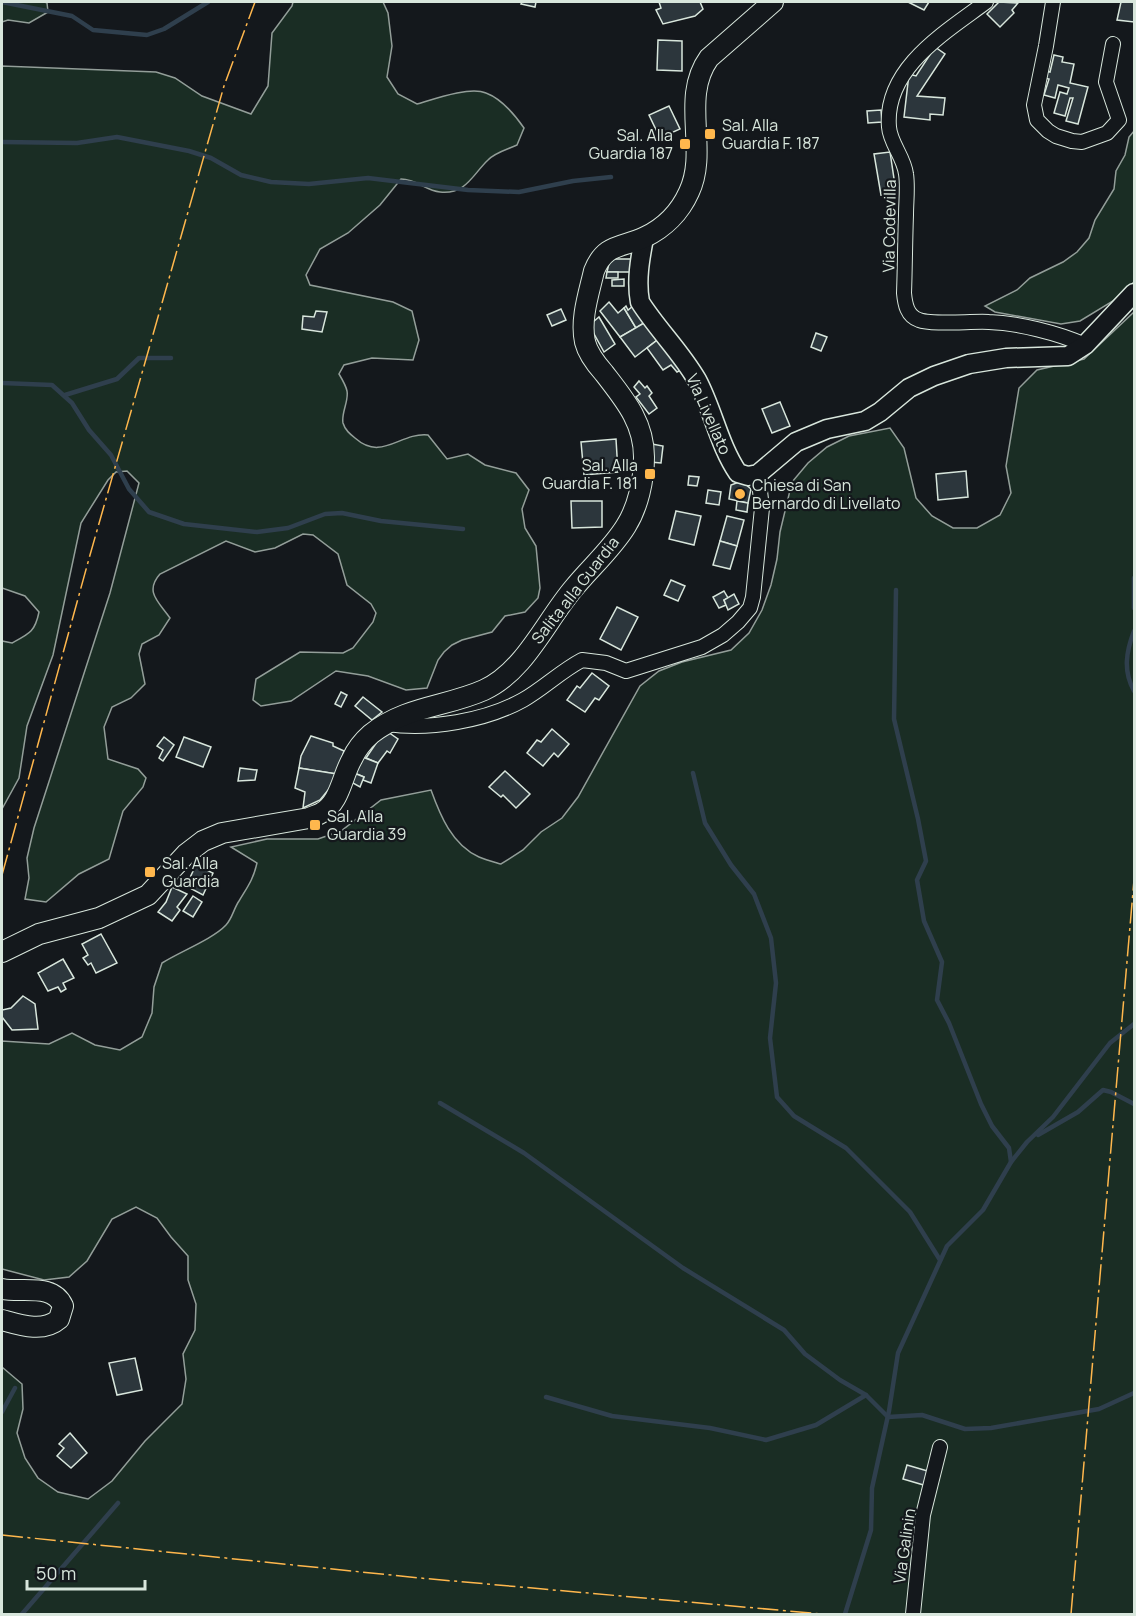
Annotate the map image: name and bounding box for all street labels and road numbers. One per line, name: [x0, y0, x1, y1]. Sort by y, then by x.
street label: Via Codevilla: [877, 179, 901, 273]
street label: Via Livellato: [681, 370, 737, 458]
street label: Salita alla Guardia: [526, 532, 624, 648]
street label: Via Galinin: [888, 1507, 920, 1585]

